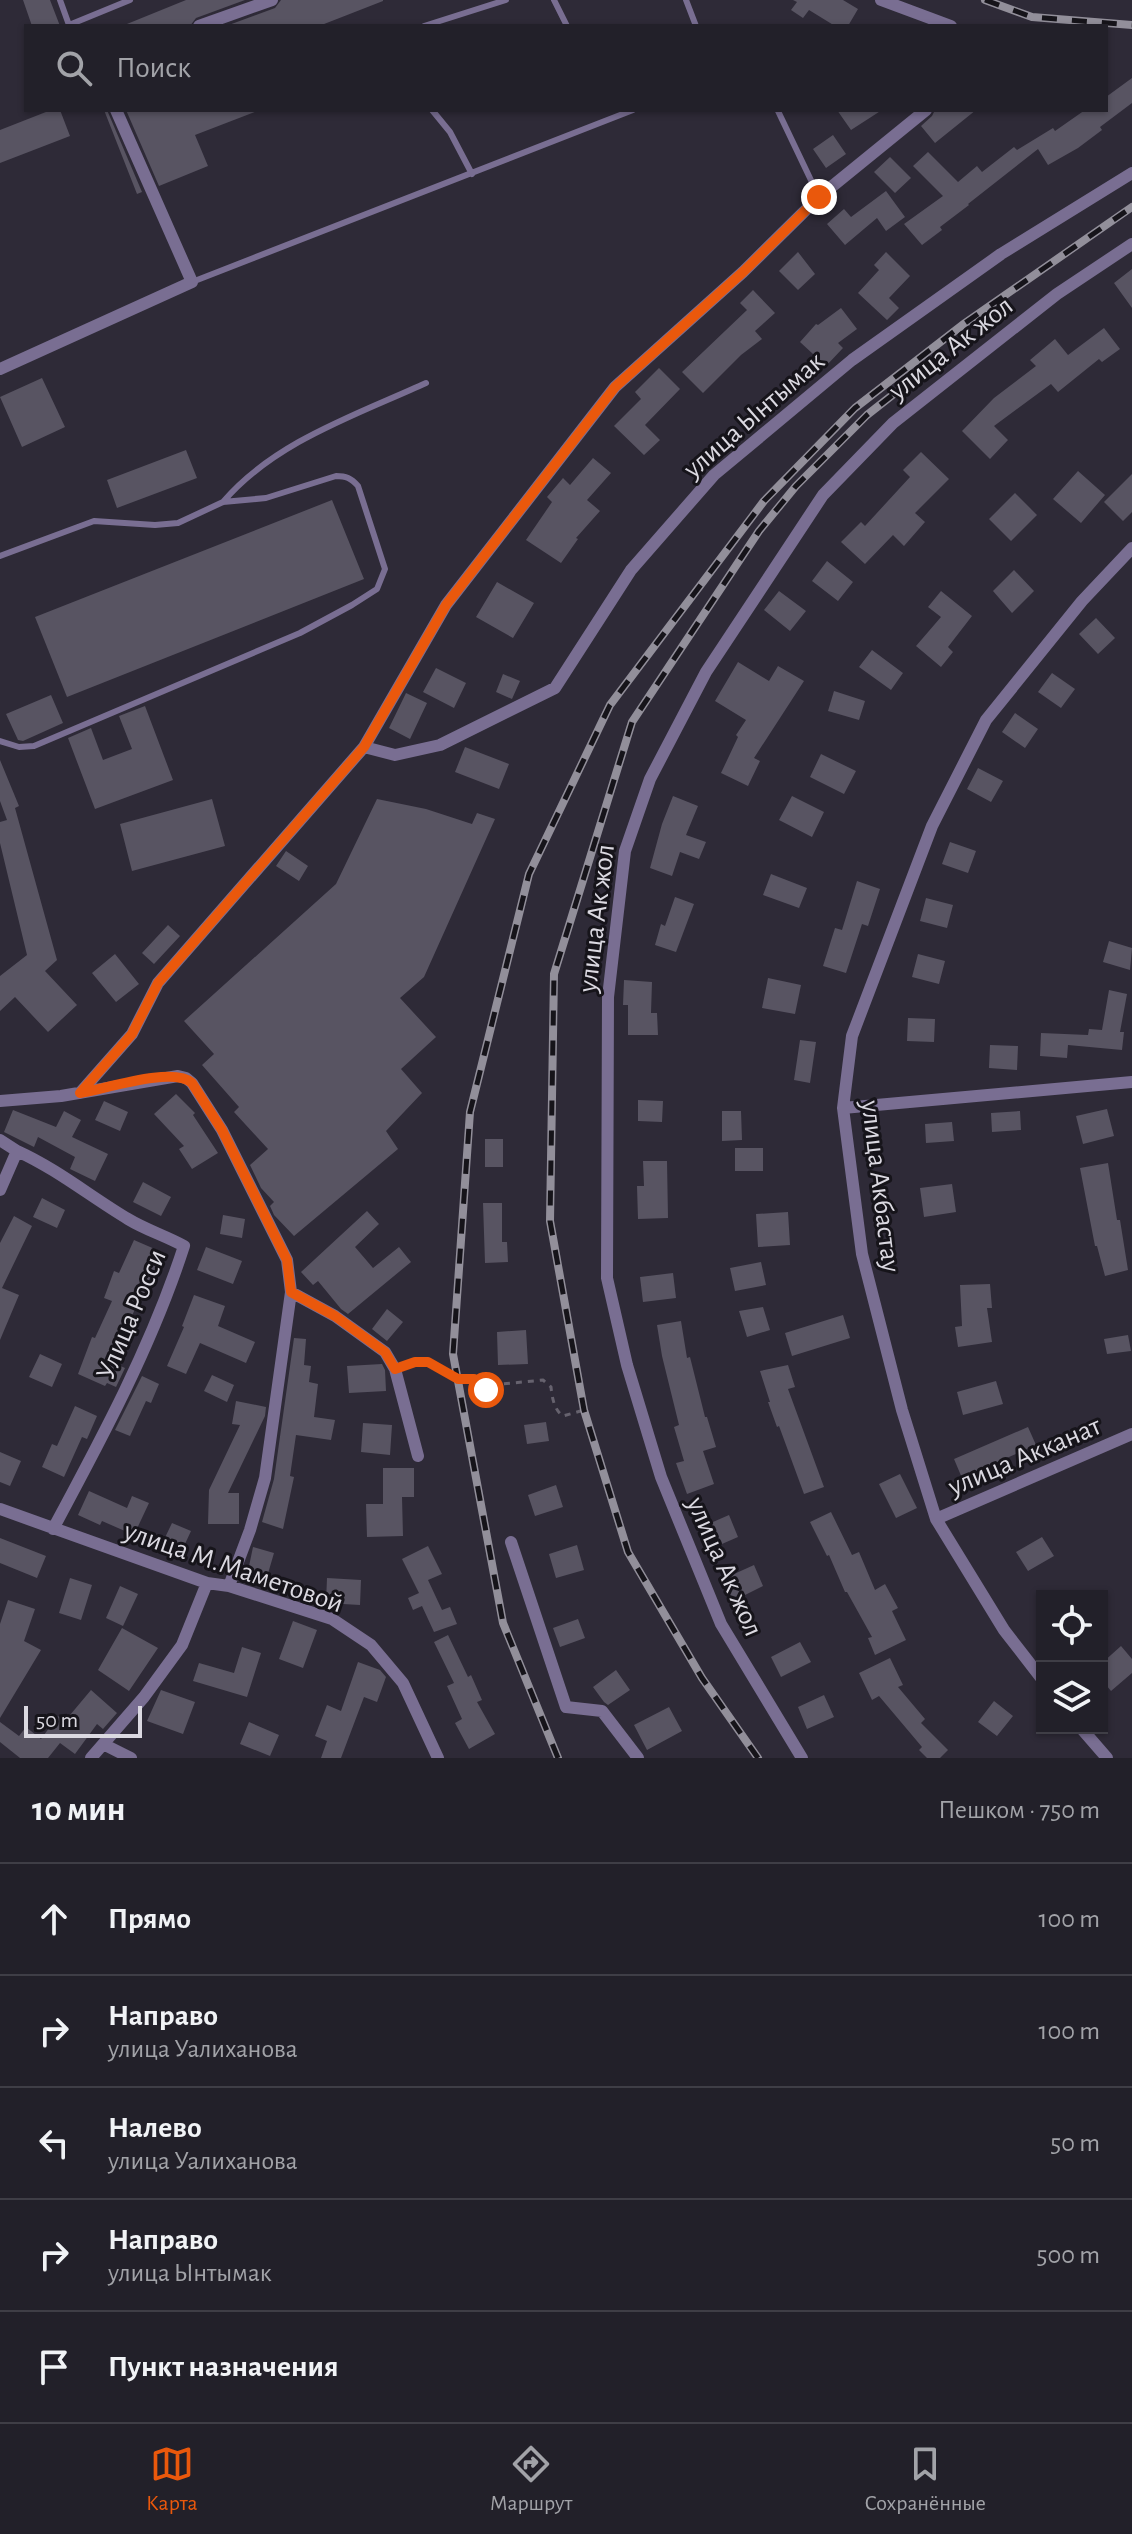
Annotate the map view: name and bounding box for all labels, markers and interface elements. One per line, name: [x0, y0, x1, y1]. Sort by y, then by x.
search box: [24, 24, 1108, 112]
icon: search: [52, 46, 96, 90]
text: Поиск: [116, 53, 191, 83]
route end: [801, 179, 837, 215]
street label: улица Ак жол: [883, 292, 1019, 406]
street label: улица Ынтымак: [678, 347, 830, 485]
street label: улица Ак жол: [574, 843, 620, 995]
street label: улица Акбастау: [855, 1098, 904, 1274]
street label: Улица Росси: [92, 1245, 172, 1384]
route start: [468, 1372, 504, 1408]
street label: улица Акканат: [944, 1412, 1106, 1502]
street label: улица Ак жол: [681, 1492, 767, 1641]
street label: улица М.Маметовой: [119, 1517, 347, 1619]
map controls: [1036, 1590, 1108, 1734]
button: locate: [1036, 1590, 1108, 1662]
button: layers: [1036, 1662, 1108, 1734]
scale bar: [24, 1702, 142, 1738]
text: 50 m: [36, 1709, 78, 1731]
text: 10 мин: [32, 1793, 126, 1827]
text: Пешком · 750 m: [938, 1797, 1100, 1823]
icon: ahead: [32, 1897, 76, 1941]
text: Прямо: [108, 1904, 191, 1934]
text: 100 m: [1039, 1906, 1100, 1932]
text: Направо: [108, 2001, 218, 2031]
icon: right: [32, 2009, 76, 2053]
text: 100 m: [1039, 2018, 1100, 2044]
text: улица Уалиханова: [108, 2036, 298, 2062]
text: Налево: [108, 2113, 202, 2143]
icon: left: [32, 2121, 76, 2165]
text: 50 m: [1050, 2130, 1100, 2156]
text: улица Уалиханова: [108, 2148, 298, 2174]
text: Направо: [108, 2225, 218, 2255]
icon: right: [32, 2233, 76, 2277]
text: 500 m: [1037, 2242, 1100, 2268]
text: улица Ынтымак: [108, 2260, 272, 2286]
icon: arrive: [32, 2345, 76, 2389]
text: Пункт назначения: [108, 2352, 339, 2382]
tab: Карта: [146, 2442, 198, 2516]
tab: Маршрут: [490, 2442, 572, 2516]
tab: Сохранённые: [864, 2442, 986, 2516]

